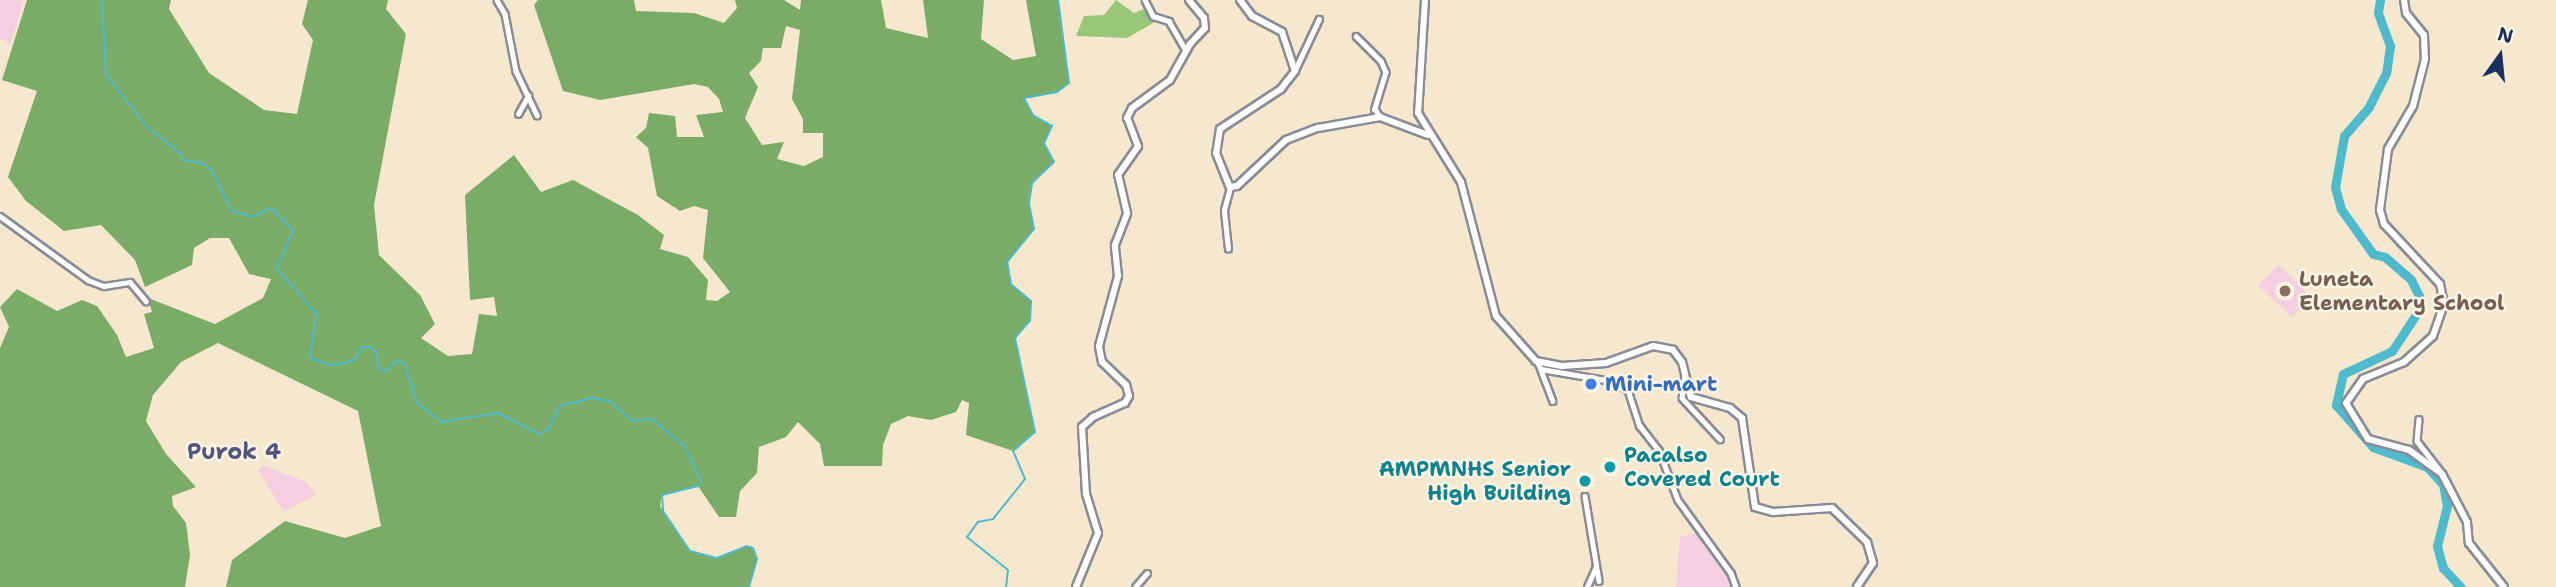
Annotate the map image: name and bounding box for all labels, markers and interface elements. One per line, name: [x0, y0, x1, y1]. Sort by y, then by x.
north arrow: [2465, 21, 2535, 91]
text: N: [2495, 21, 2516, 49]
place label: Luneta Elementary School: [2299, 266, 2504, 316]
marker: Luneta Elementary School: [2277, 283, 2293, 299]
place label: Mini-mart: [1605, 371, 1717, 397]
marker: Mini-mart: [1583, 376, 1599, 392]
district label: Purok 4: [187, 437, 281, 465]
place label: Pacalso Covered Court: [1624, 442, 1780, 492]
place label: AMPMNHS Senior High Building: [1379, 456, 1571, 506]
marker: Pacalso Covered Court: [1602, 459, 1618, 475]
marker: AMPMNHS Senior High Building: [1577, 473, 1593, 489]

